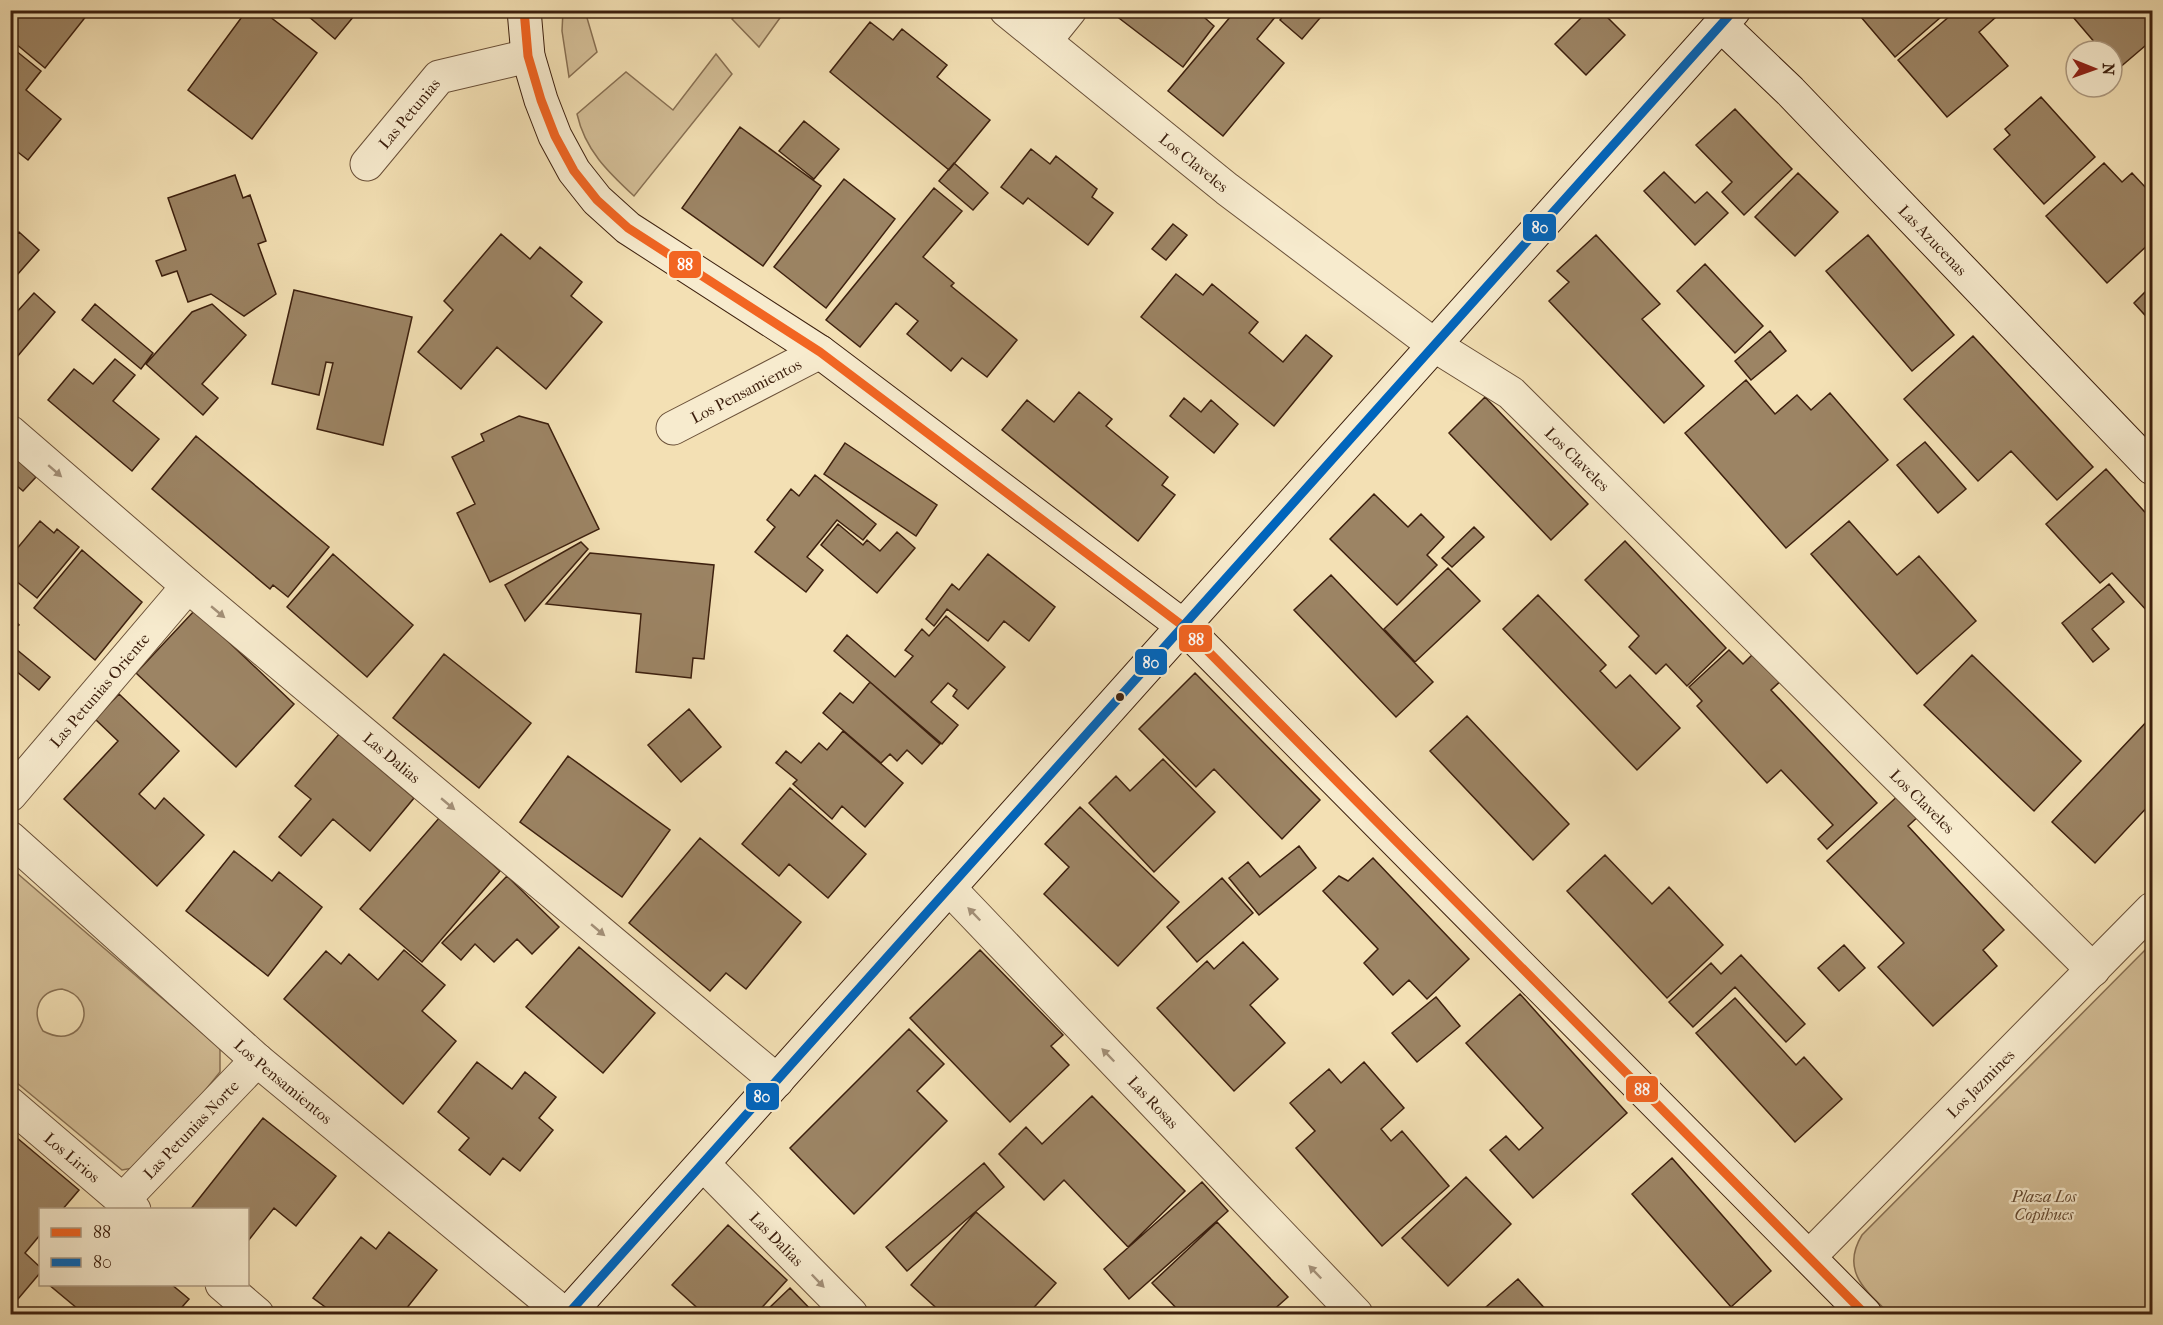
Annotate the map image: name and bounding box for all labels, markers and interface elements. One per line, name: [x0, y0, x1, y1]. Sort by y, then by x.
north arrow: [2064, 39, 2124, 99]
text: N: [2099, 63, 2118, 76]
street label: Las Petunias: [374, 74, 444, 152]
street label: Los Claveles: [1156, 129, 1232, 196]
street label: Las Azucenas: [1895, 201, 1971, 279]
line badge: 80: [1522, 213, 1557, 242]
text: 80: [1532, 218, 1549, 237]
line badge: 88: [668, 250, 702, 279]
text: 88: [677, 255, 693, 274]
street label: Los Pensamientos: [687, 354, 804, 427]
street label: Los Claveles: [1541, 423, 1614, 495]
one-way arrow: [47, 464, 62, 477]
one-way arrow: [210, 605, 226, 618]
line badge: 88: [1178, 624, 1213, 653]
street label: Las Petunias Oriente: [46, 629, 153, 751]
text: 88: [1188, 630, 1204, 649]
line badge: 80: [1134, 648, 1168, 676]
text: 80: [1143, 653, 1160, 672]
unlabelled marker: [1114, 691, 1126, 703]
street label: Las Dalias: [360, 728, 425, 787]
street label: Los Claveles: [1886, 765, 1959, 837]
one-way arrow: [440, 798, 456, 811]
one-way arrow: [967, 906, 981, 921]
one-way arrow: [590, 923, 606, 936]
street label: Los Pensamientos: [231, 1035, 336, 1128]
street label: Los Jazmines: [1942, 1045, 2018, 1121]
one-way arrow: [1102, 1048, 1116, 1062]
street label: Las Rosas: [1124, 1072, 1183, 1132]
line badge: 88: [1625, 1075, 1659, 1103]
street label: Las Petunias Norte: [139, 1076, 243, 1183]
text: 88: [1634, 1080, 1650, 1099]
line badge: 80: [745, 1082, 780, 1111]
text: 80: [754, 1087, 771, 1106]
street label: Los Lirios: [41, 1128, 104, 1186]
park label: Plaza Los Copihues: [2011, 1187, 2078, 1224]
legend: [39, 1208, 249, 1286]
street label: Las Dalias: [746, 1208, 808, 1270]
text: 88: [93, 1222, 111, 1243]
text: 80: [93, 1252, 112, 1273]
one-way arrow: [1308, 1265, 1322, 1280]
one-way arrow: [810, 1273, 824, 1287]

